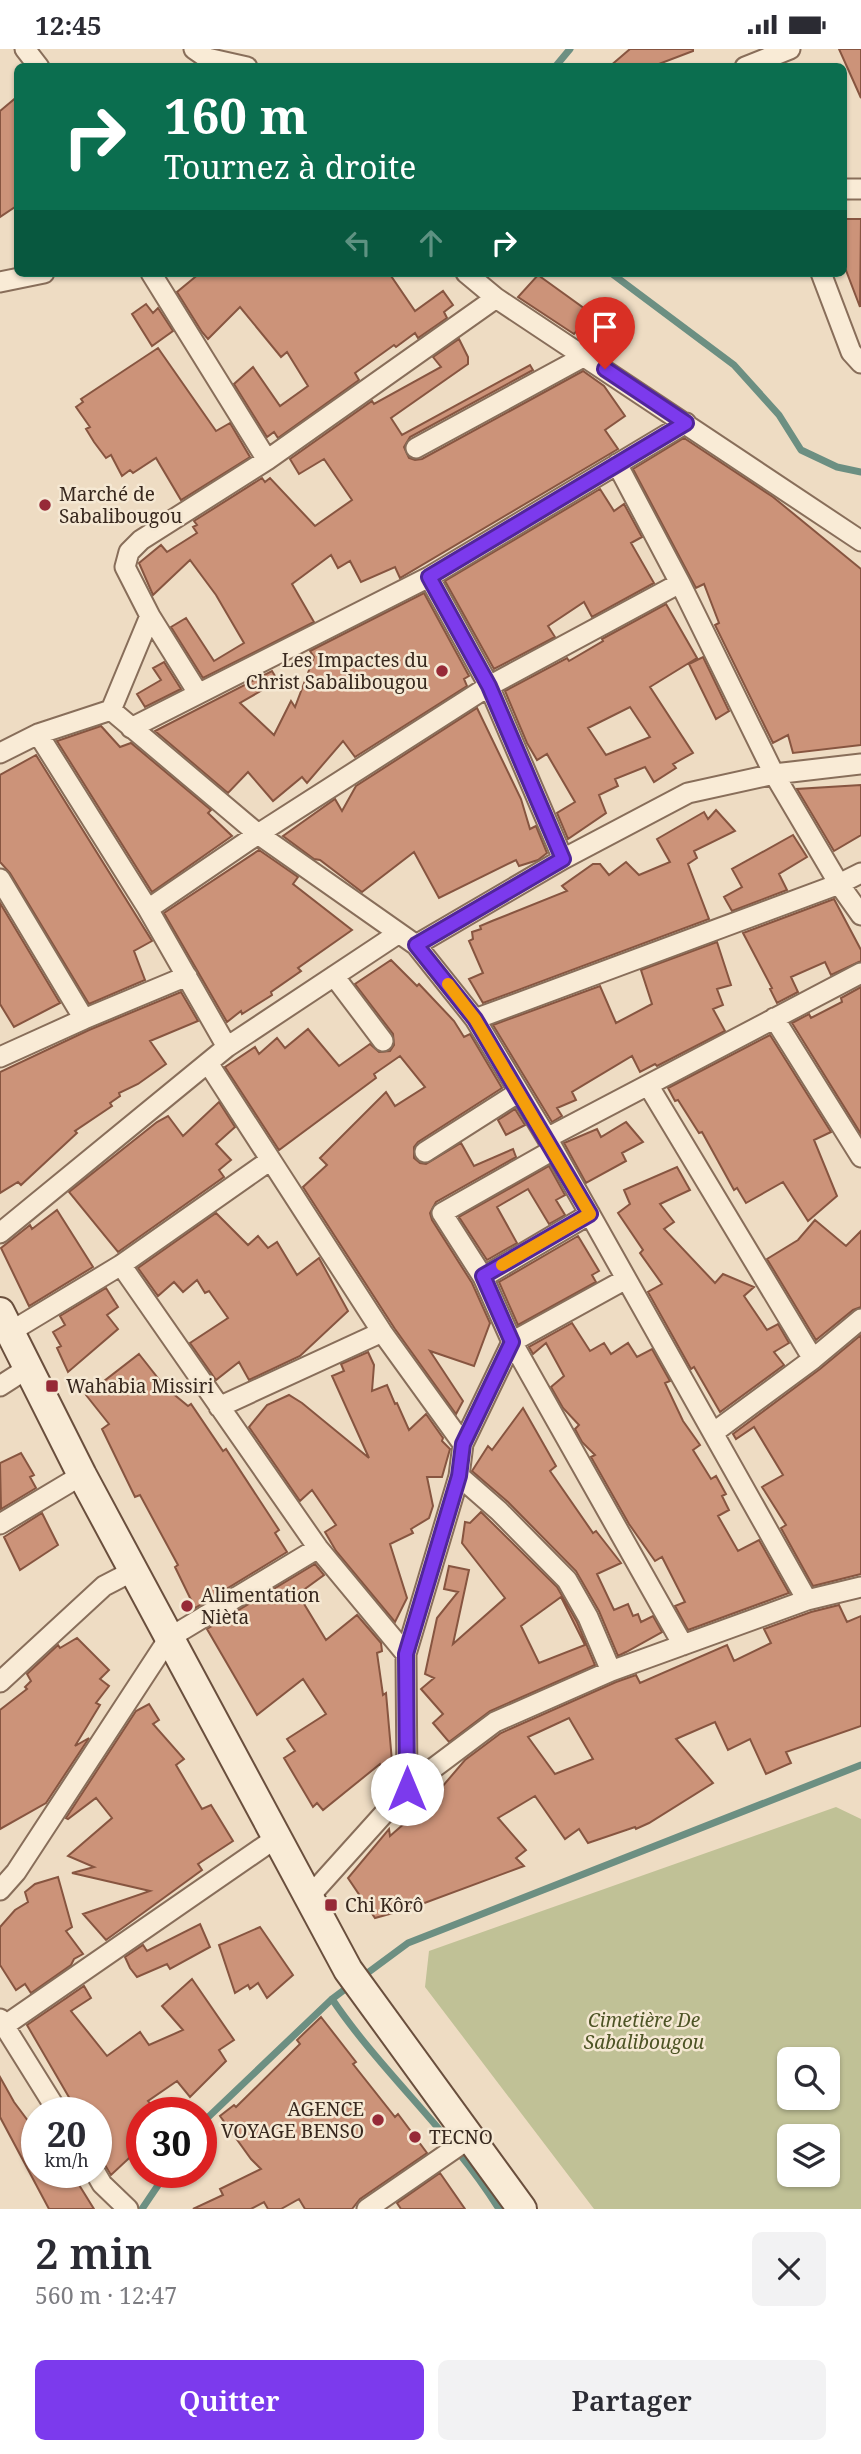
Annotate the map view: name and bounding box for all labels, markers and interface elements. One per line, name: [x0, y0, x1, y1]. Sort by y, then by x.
text: 12:45: [35, 7, 102, 43]
text: 160 m: [164, 82, 308, 148]
icon: right: [49, 91, 140, 182]
text: Tournez à droite: [164, 145, 416, 188]
icon: left: [339, 224, 377, 262]
icon: ahead: [412, 224, 450, 262]
icon: right: [485, 224, 523, 262]
pin: [575, 297, 635, 369]
icon: arrive: [586, 308, 624, 346]
place label: Marché de Sabalibougou: [59, 481, 182, 529]
marker: Marché de Sabalibougou: [37, 497, 53, 513]
place label: Les Impactes du Christ Sabalibougou: [246, 647, 428, 695]
marker: Les Impactes du Christ Sabalibougou: [434, 663, 450, 679]
place label: Wahabia Missiri: [66, 1373, 214, 1399]
marker: Wahabia Missiri: [44, 1378, 60, 1394]
place label: Alimentation Nièta: [201, 1582, 320, 1630]
marker: Alimentation Nièta: [179, 1598, 195, 1614]
position arrow: [370, 1752, 444, 1826]
place label: Chi Kôrô: [345, 1892, 424, 1918]
marker: Chi Kôrô: [323, 1897, 339, 1913]
park label: Cimetière De Sabalibougou: [584, 2007, 705, 2055]
map controls: [777, 2047, 840, 2187]
button: search: [777, 2047, 840, 2110]
place label: AGENCE VOYAGE BENSO: [221, 2096, 364, 2144]
speed limit sign: 30: [126, 2097, 217, 2188]
text: 20: [47, 2110, 86, 2157]
marker: AGENCE VOYAGE BENSO: [370, 2112, 386, 2128]
place label: TECNO: [429, 2124, 493, 2150]
button: layers: [777, 2124, 840, 2187]
marker: TECNO: [407, 2129, 423, 2145]
text: km/h: [44, 2148, 89, 2172]
text: 2 min: [35, 2224, 152, 2281]
button: close: [752, 2232, 826, 2306]
text: 560 m · 12:47: [35, 2279, 177, 2311]
button: Quitter: [35, 2360, 424, 2440]
button: Partager: [438, 2360, 826, 2440]

